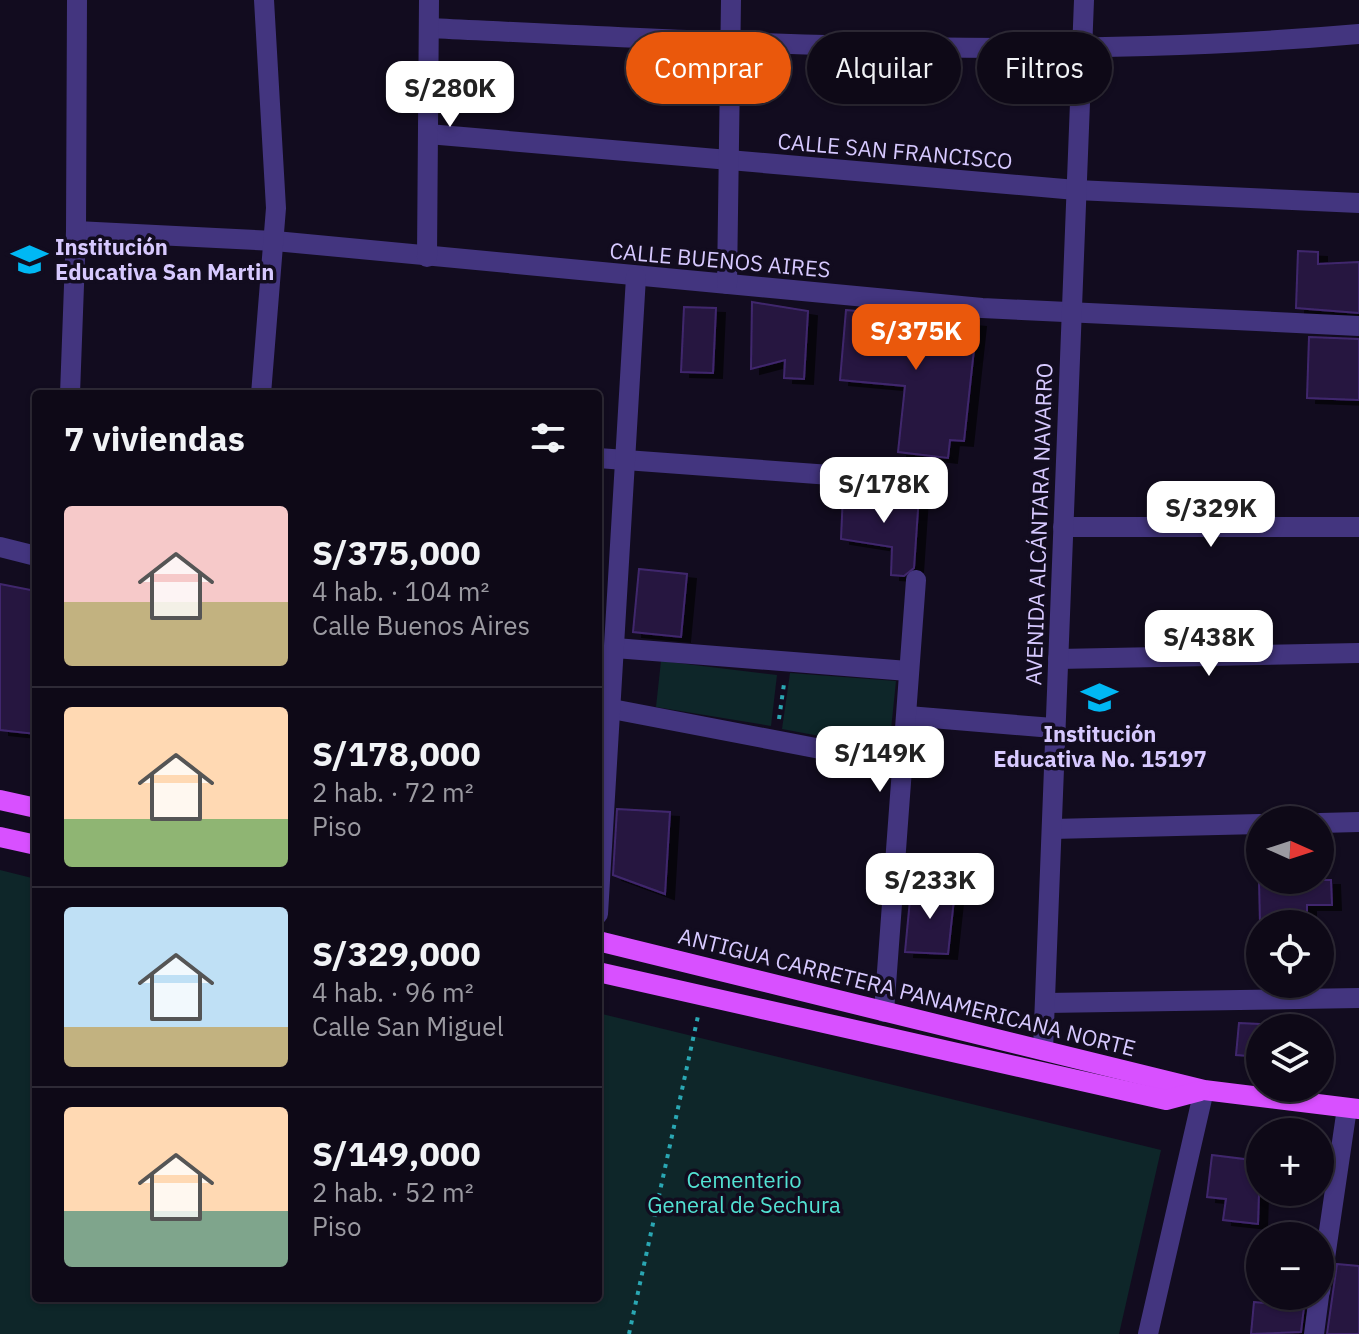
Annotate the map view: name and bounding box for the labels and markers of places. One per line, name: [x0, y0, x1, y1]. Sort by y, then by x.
pin: S/280K: [385, 61, 515, 129]
place label: Institución Educativa San Martin: [55, 232, 274, 286]
school or university icon: Institución Educativa San Martin: [10, 241, 48, 279]
pin: S/375K: [851, 304, 981, 372]
pin: S/178K: [819, 457, 949, 525]
pin: S/329K: [1146, 481, 1276, 549]
pin: S/438K: [1144, 610, 1274, 678]
school or university icon: Institución Educativa No. 15197: [1081, 679, 1119, 717]
place label: Institución Educativa No. 15197: [993, 719, 1207, 773]
pin: S/149K: [815, 726, 945, 794]
pin: S/233K: [865, 853, 995, 921]

